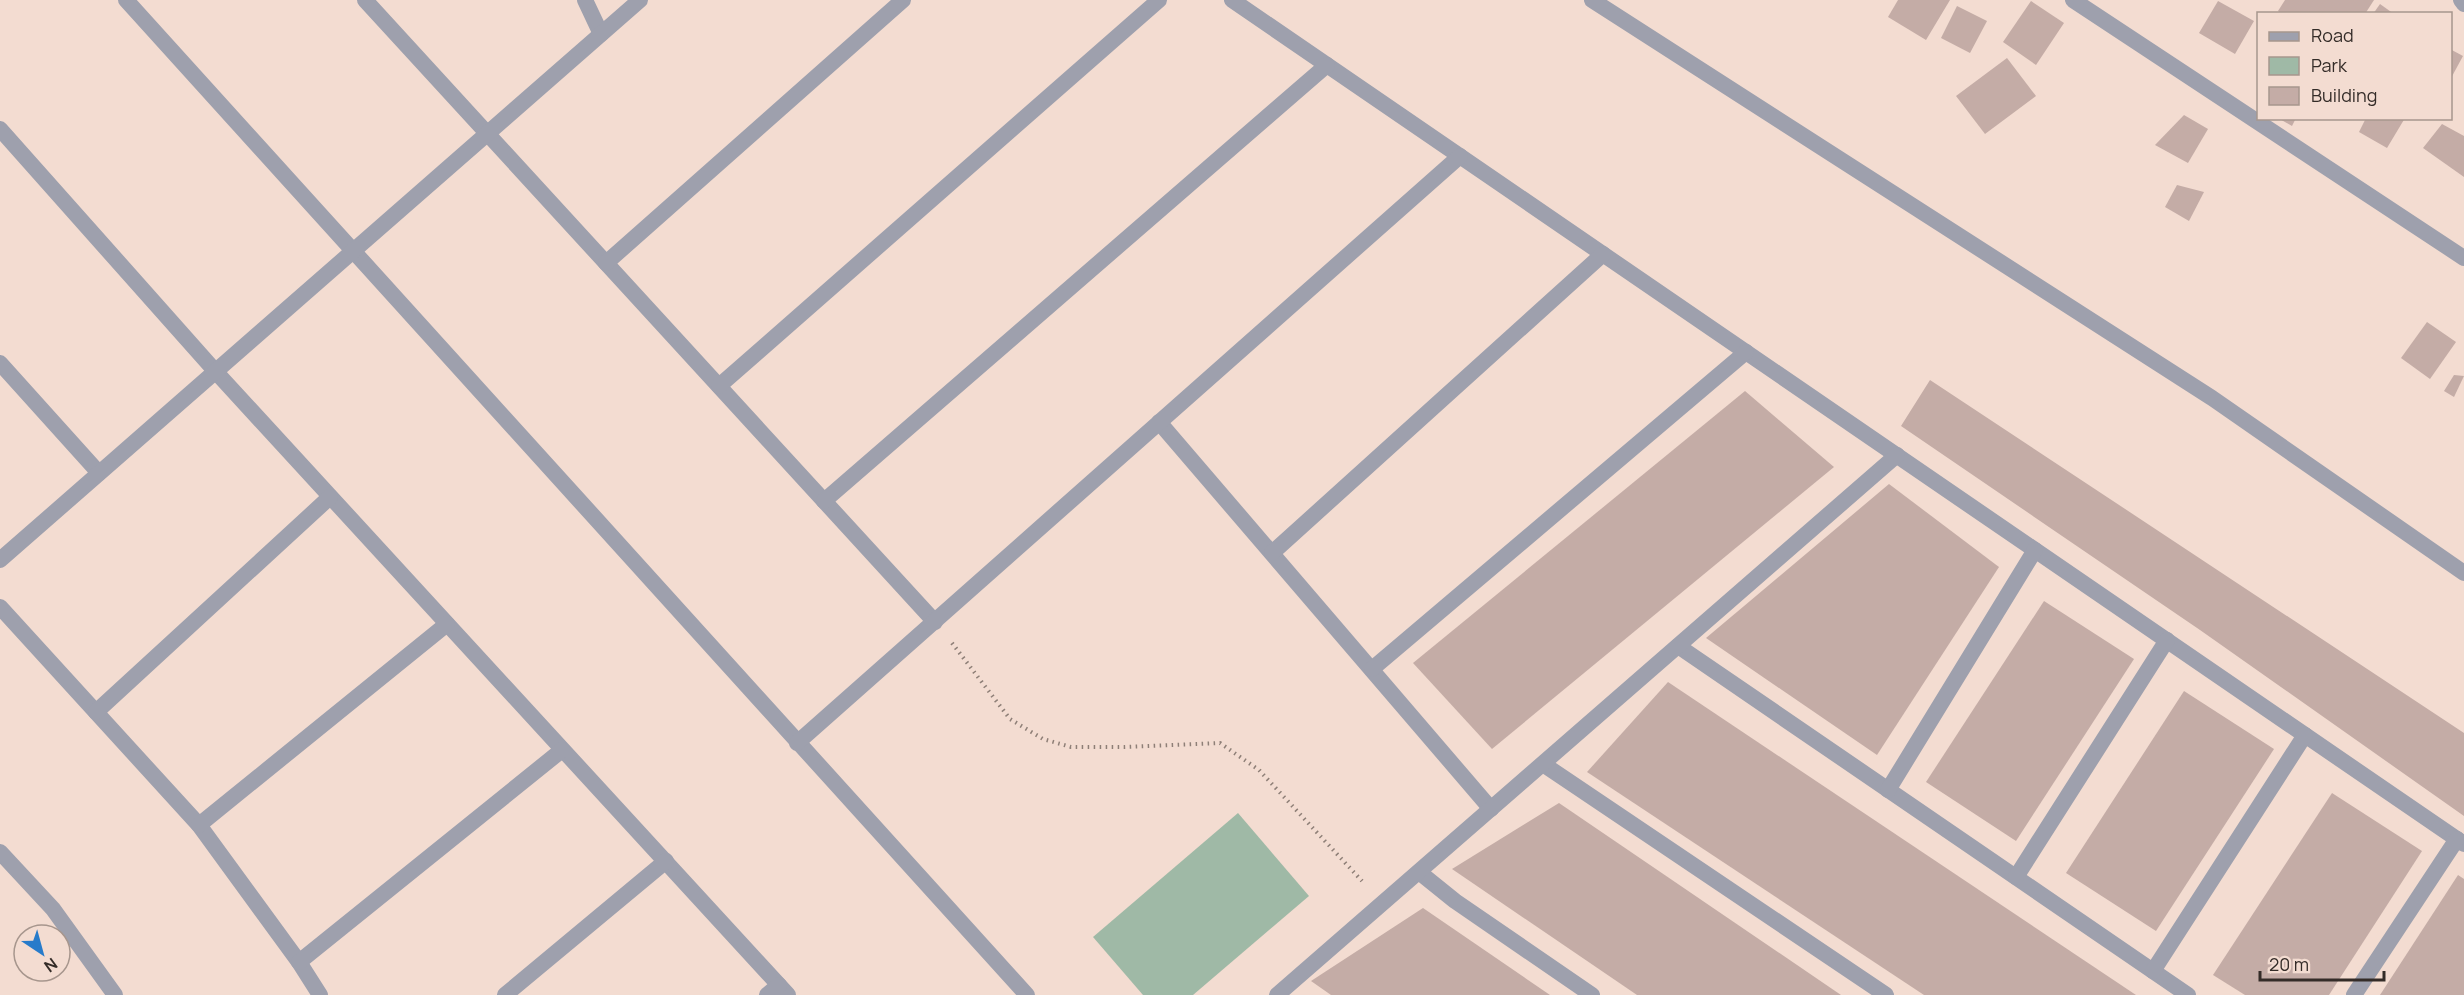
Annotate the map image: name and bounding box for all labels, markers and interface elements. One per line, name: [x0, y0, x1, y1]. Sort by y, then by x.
legend: [2257, 12, 2452, 120]
text: Road: [2311, 23, 2354, 47]
text: Park: [2311, 53, 2348, 77]
text: Building: [2311, 83, 2377, 107]
north arrow: [12, 923, 72, 983]
scale bar: [2260, 944, 2384, 982]
text: 20 m: [2269, 952, 2309, 976]
text: N: [40, 953, 62, 977]

